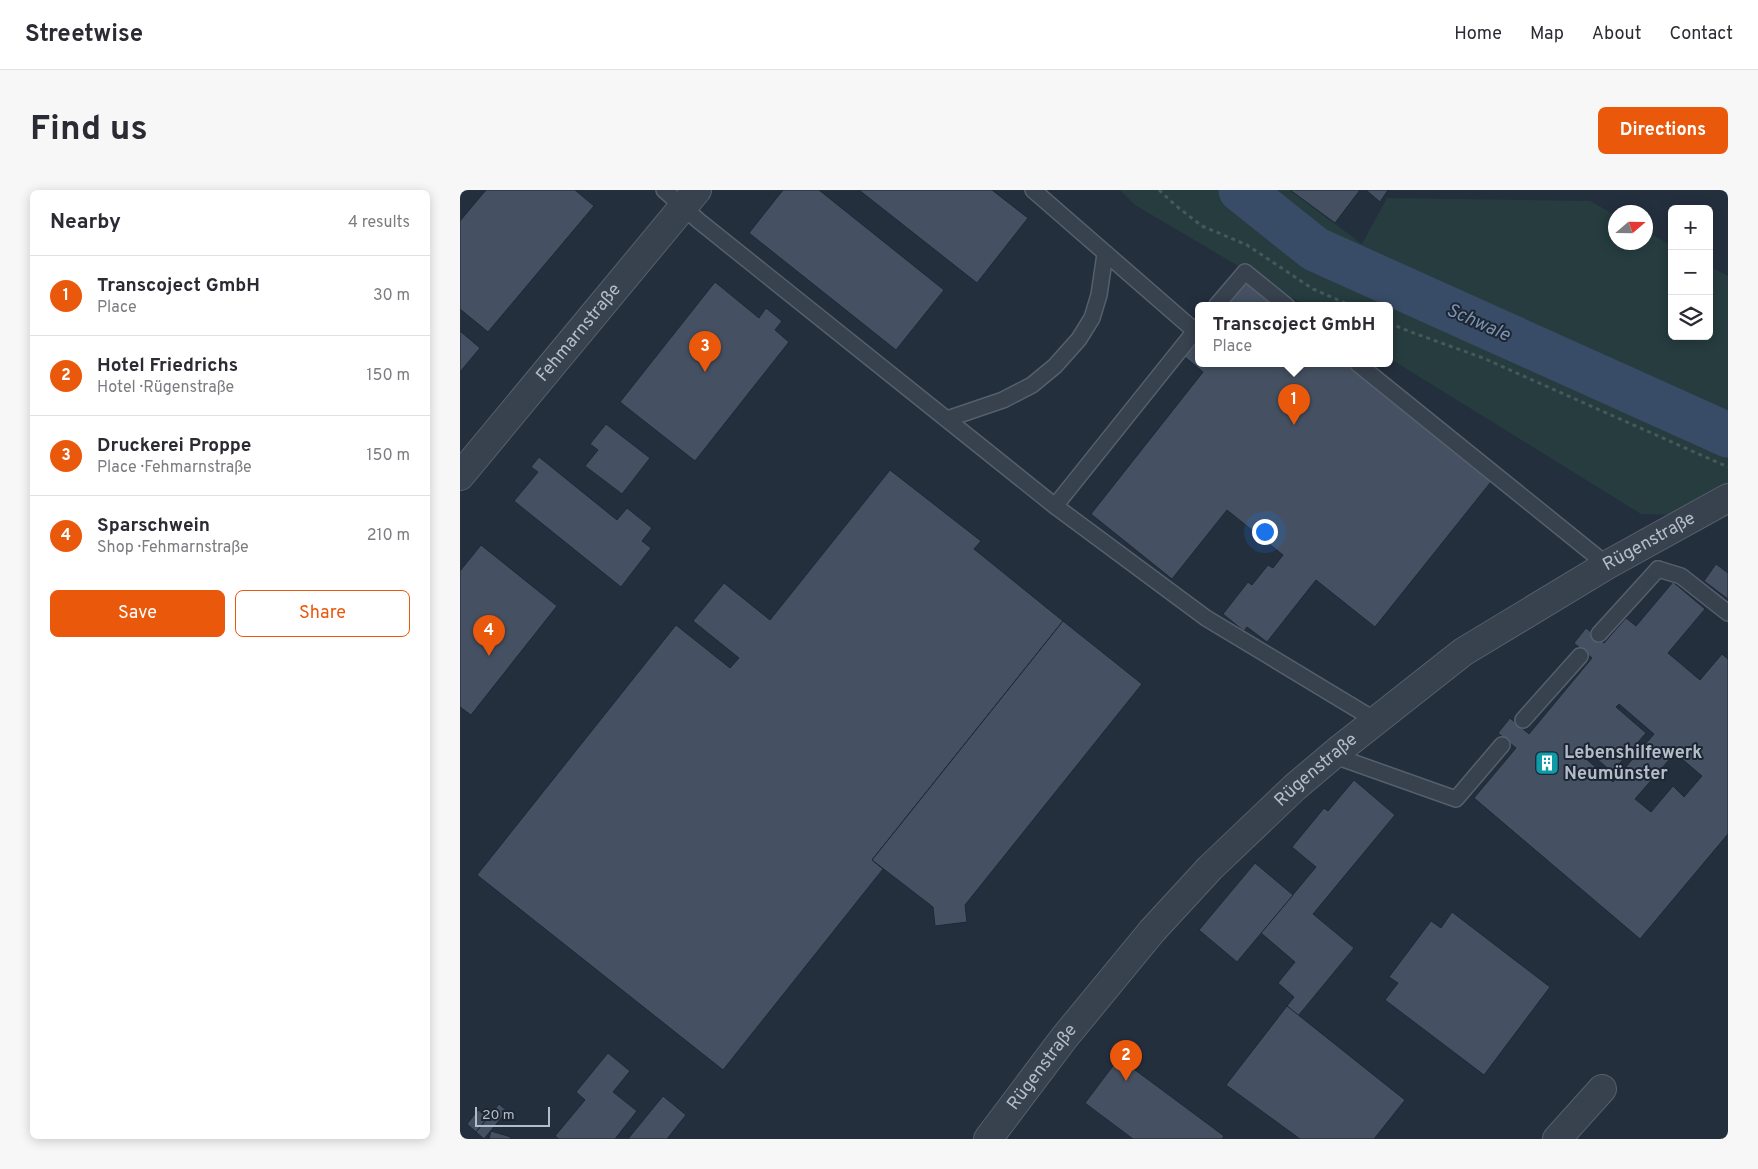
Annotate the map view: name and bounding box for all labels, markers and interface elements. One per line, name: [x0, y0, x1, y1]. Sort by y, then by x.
text: Streetwise: [25, 20, 143, 50]
text: Home: [1454, 23, 1502, 46]
text: Map: [1530, 23, 1564, 46]
text: About: [1592, 23, 1641, 46]
text: Contact: [1669, 23, 1733, 46]
button: Directions: [1598, 107, 1728, 154]
text: Find us: [30, 108, 148, 152]
north arrow: [1608, 205, 1653, 250]
map controls: [1668, 205, 1713, 340]
button: +: [1668, 205, 1713, 250]
text: Nearby: [50, 209, 121, 236]
text: 4 results: [348, 213, 410, 233]
button: −: [1668, 250, 1713, 295]
text: Transcoject GmbH: [97, 274, 260, 298]
street label: Fehmarnstraße: [531, 279, 626, 387]
text: 1: [63, 286, 69, 306]
text: 30 m: [373, 286, 410, 306]
button: layers: [1668, 295, 1713, 340]
text: Place: [97, 298, 137, 318]
water label: Schwale: [1442, 298, 1514, 348]
popup: [1195, 302, 1393, 367]
text: Transcoject GmbH: [1213, 313, 1376, 337]
pin: 3: [689, 331, 721, 372]
text: Place: [1213, 337, 1252, 357]
text: Hotel Friedrichs: [97, 354, 238, 378]
text: 2: [61, 366, 71, 386]
text: 150 m: [367, 366, 410, 386]
text: Hotel · Rügenstraße: [97, 378, 234, 398]
pin: 1: [1278, 384, 1310, 425]
text: Druckerei Proppe: [97, 434, 251, 458]
text: 3: [61, 446, 71, 466]
text: 150 m: [367, 446, 410, 466]
text: Place · Fehmarnstraße: [97, 458, 252, 478]
street label: Rügenstraße: [1599, 507, 1700, 576]
text: Sparschwein: [97, 514, 210, 538]
your location: [1252, 519, 1278, 545]
text: 4: [61, 526, 71, 546]
text: 210 m: [367, 526, 410, 546]
text: Shop · Fehmarnstraße: [97, 538, 249, 558]
button: Save: [50, 590, 225, 637]
button: Share: [235, 590, 410, 637]
pin: 4: [473, 615, 505, 656]
street label: Rügenstraße: [1270, 728, 1362, 812]
place label: Lebenshilfewerk Neumünster: [1564, 742, 1702, 786]
building icon: Lebenshilfewerk Neumünster: [1534, 750, 1560, 776]
street label: Rügenstraße: [1002, 1019, 1082, 1115]
pin: 2: [1110, 1040, 1142, 1081]
scale bar: [475, 1104, 550, 1127]
text: 20 m: [482, 1107, 515, 1124]

